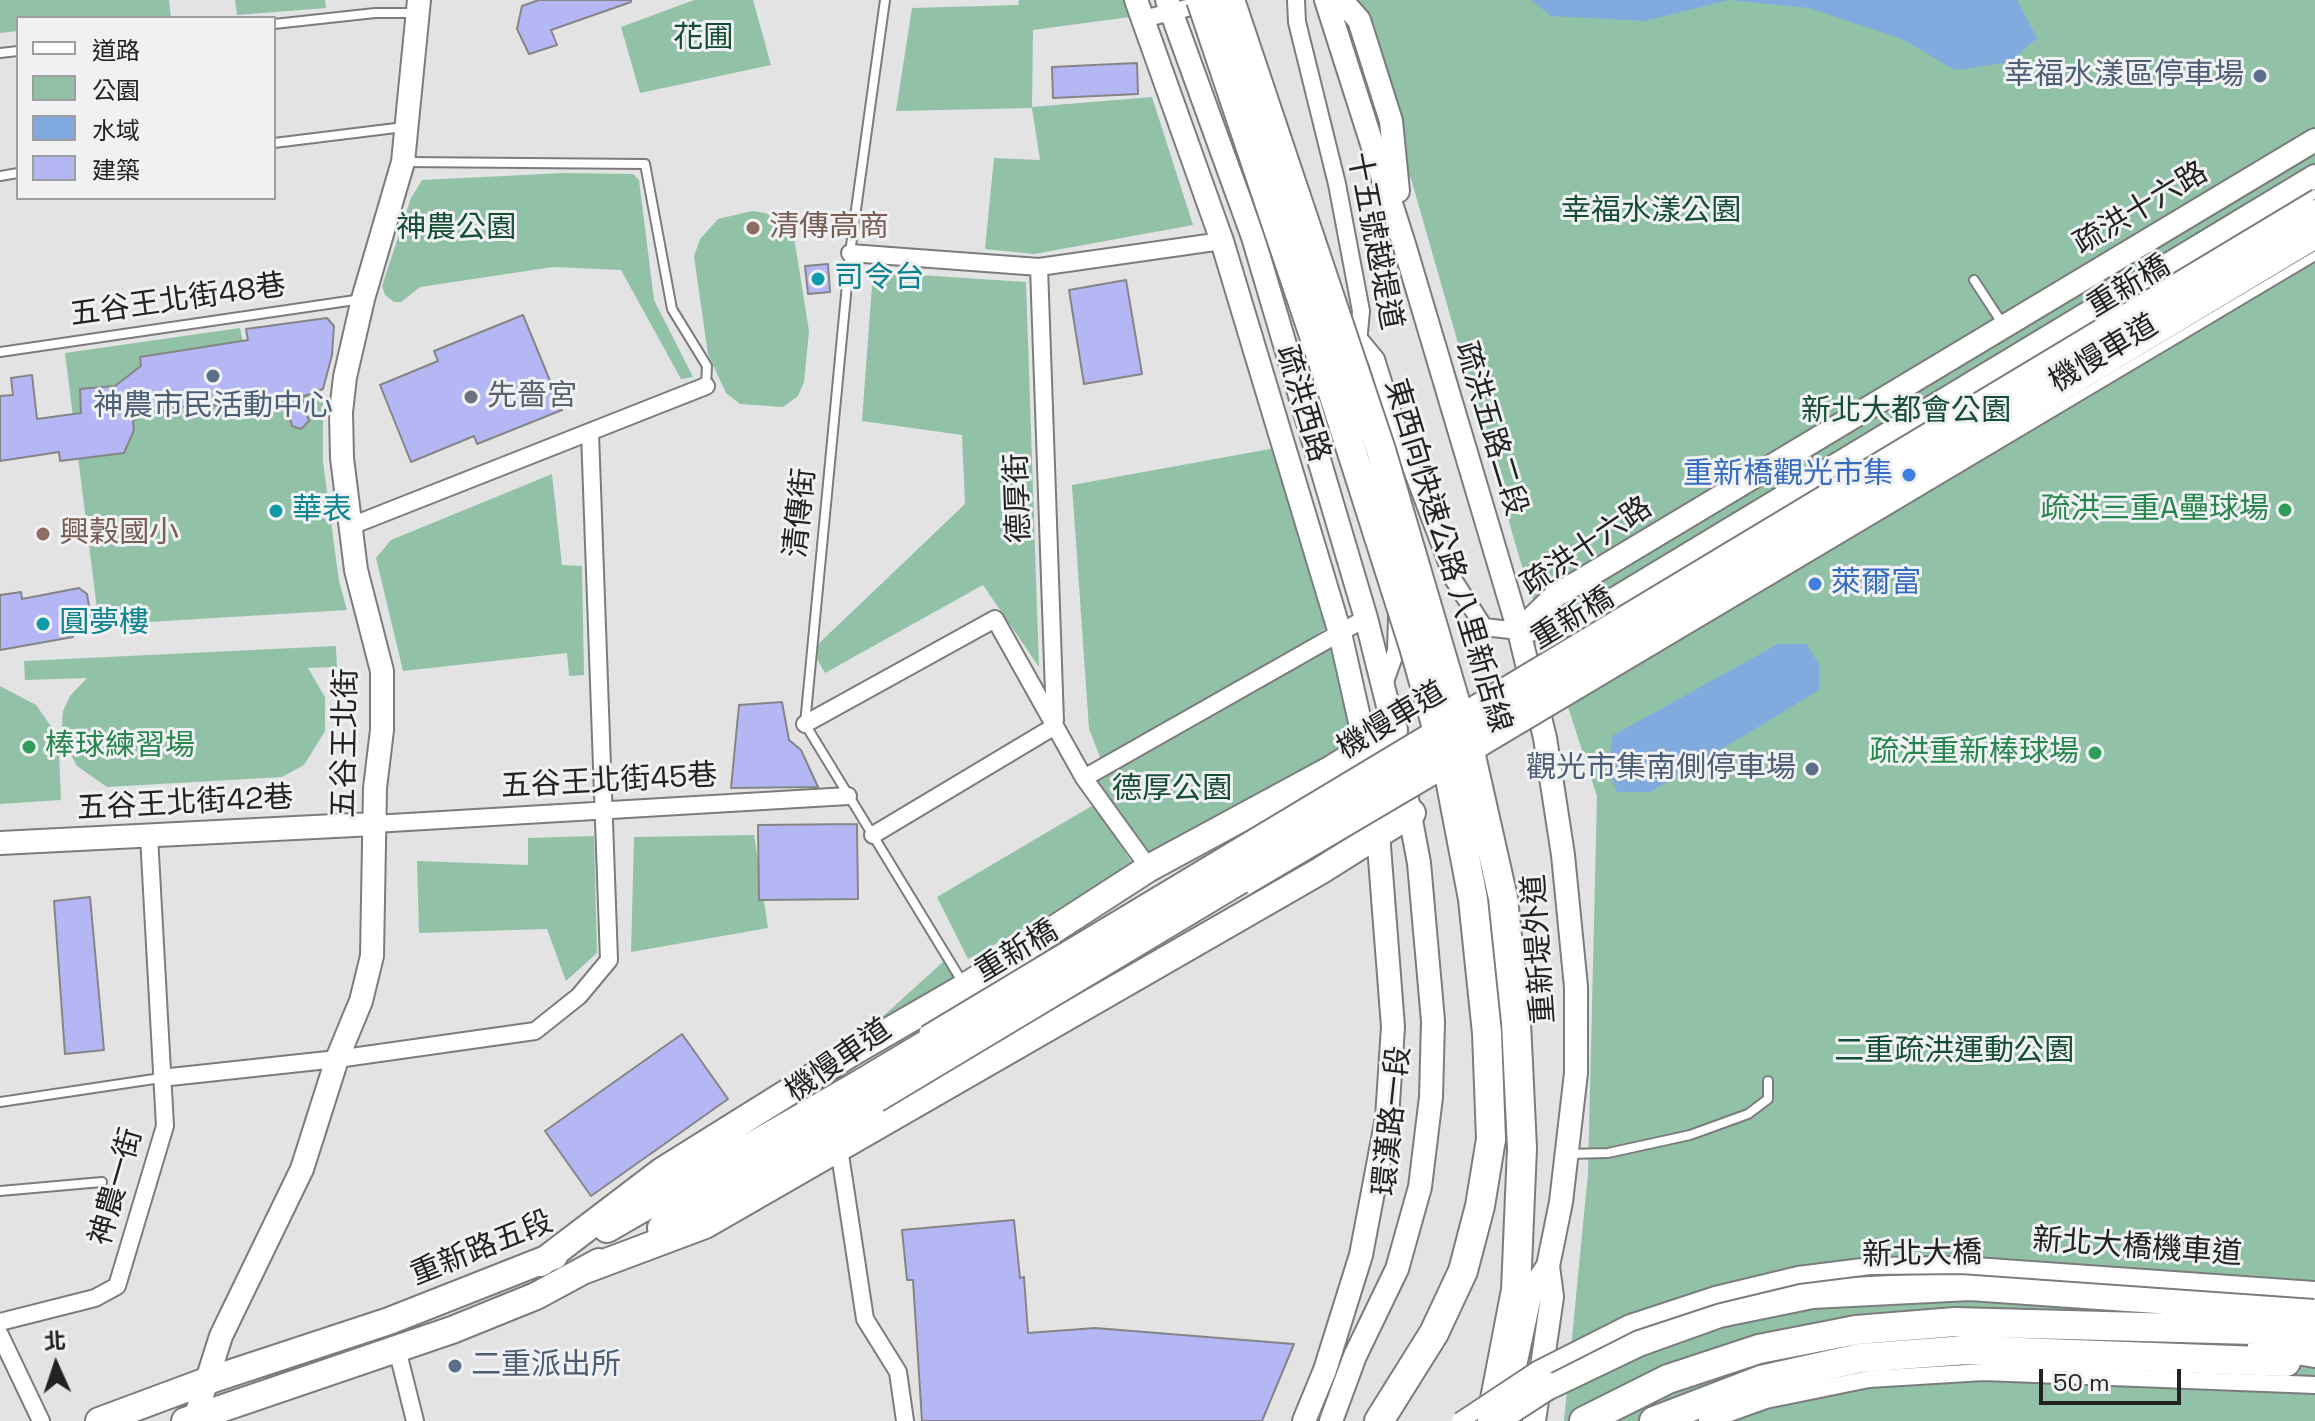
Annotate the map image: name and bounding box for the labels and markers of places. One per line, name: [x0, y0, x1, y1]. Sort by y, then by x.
place label: 幸福水漾區停車場: [2004, 58, 2244, 94]
marker: 幸福水漾區停車場: [2251, 67, 2269, 85]
place label: 清傳高商: [769, 210, 889, 246]
marker: 清傳高商: [744, 219, 762, 237]
place label: 司令台: [834, 261, 924, 297]
marker: 司令台: [809, 270, 827, 288]
marker: 神農市民活動中心: [204, 367, 222, 385]
place label: 先嗇宮: [487, 379, 577, 415]
marker: 先嗇宮: [462, 388, 480, 406]
place label: 神農市民活動中心: [93, 389, 333, 425]
place label: 重新橋觀光市集: [1683, 457, 1893, 493]
marker: 重新橋觀光市集: [1900, 466, 1918, 484]
place label: 疏洪三重A壘球場: [2040, 492, 2269, 528]
place label: 華表: [292, 493, 352, 529]
marker: 疏洪三重A壘球場: [2276, 501, 2294, 519]
marker: 華表: [267, 502, 285, 520]
place label: 興穀國小: [59, 516, 179, 552]
marker: 興穀國小: [34, 525, 52, 543]
place label: 萊爾富: [1831, 566, 1921, 602]
marker: 萊爾富: [1806, 575, 1824, 593]
place label: 圓夢樓: [59, 606, 149, 642]
marker: 圓夢樓: [34, 615, 52, 633]
place label: 棒球練習場: [45, 729, 195, 765]
place label: 疏洪重新棒球場: [1869, 735, 2079, 771]
marker: 棒球練習場: [20, 738, 38, 756]
marker: 疏洪重新棒球場: [2086, 744, 2104, 762]
place label: 觀光市集南側停車場: [1526, 751, 1796, 787]
marker: 觀光市集南側停車場: [1803, 760, 1821, 778]
place label: 二重派出所: [471, 1348, 621, 1384]
marker: 二重派出所: [446, 1357, 464, 1375]

